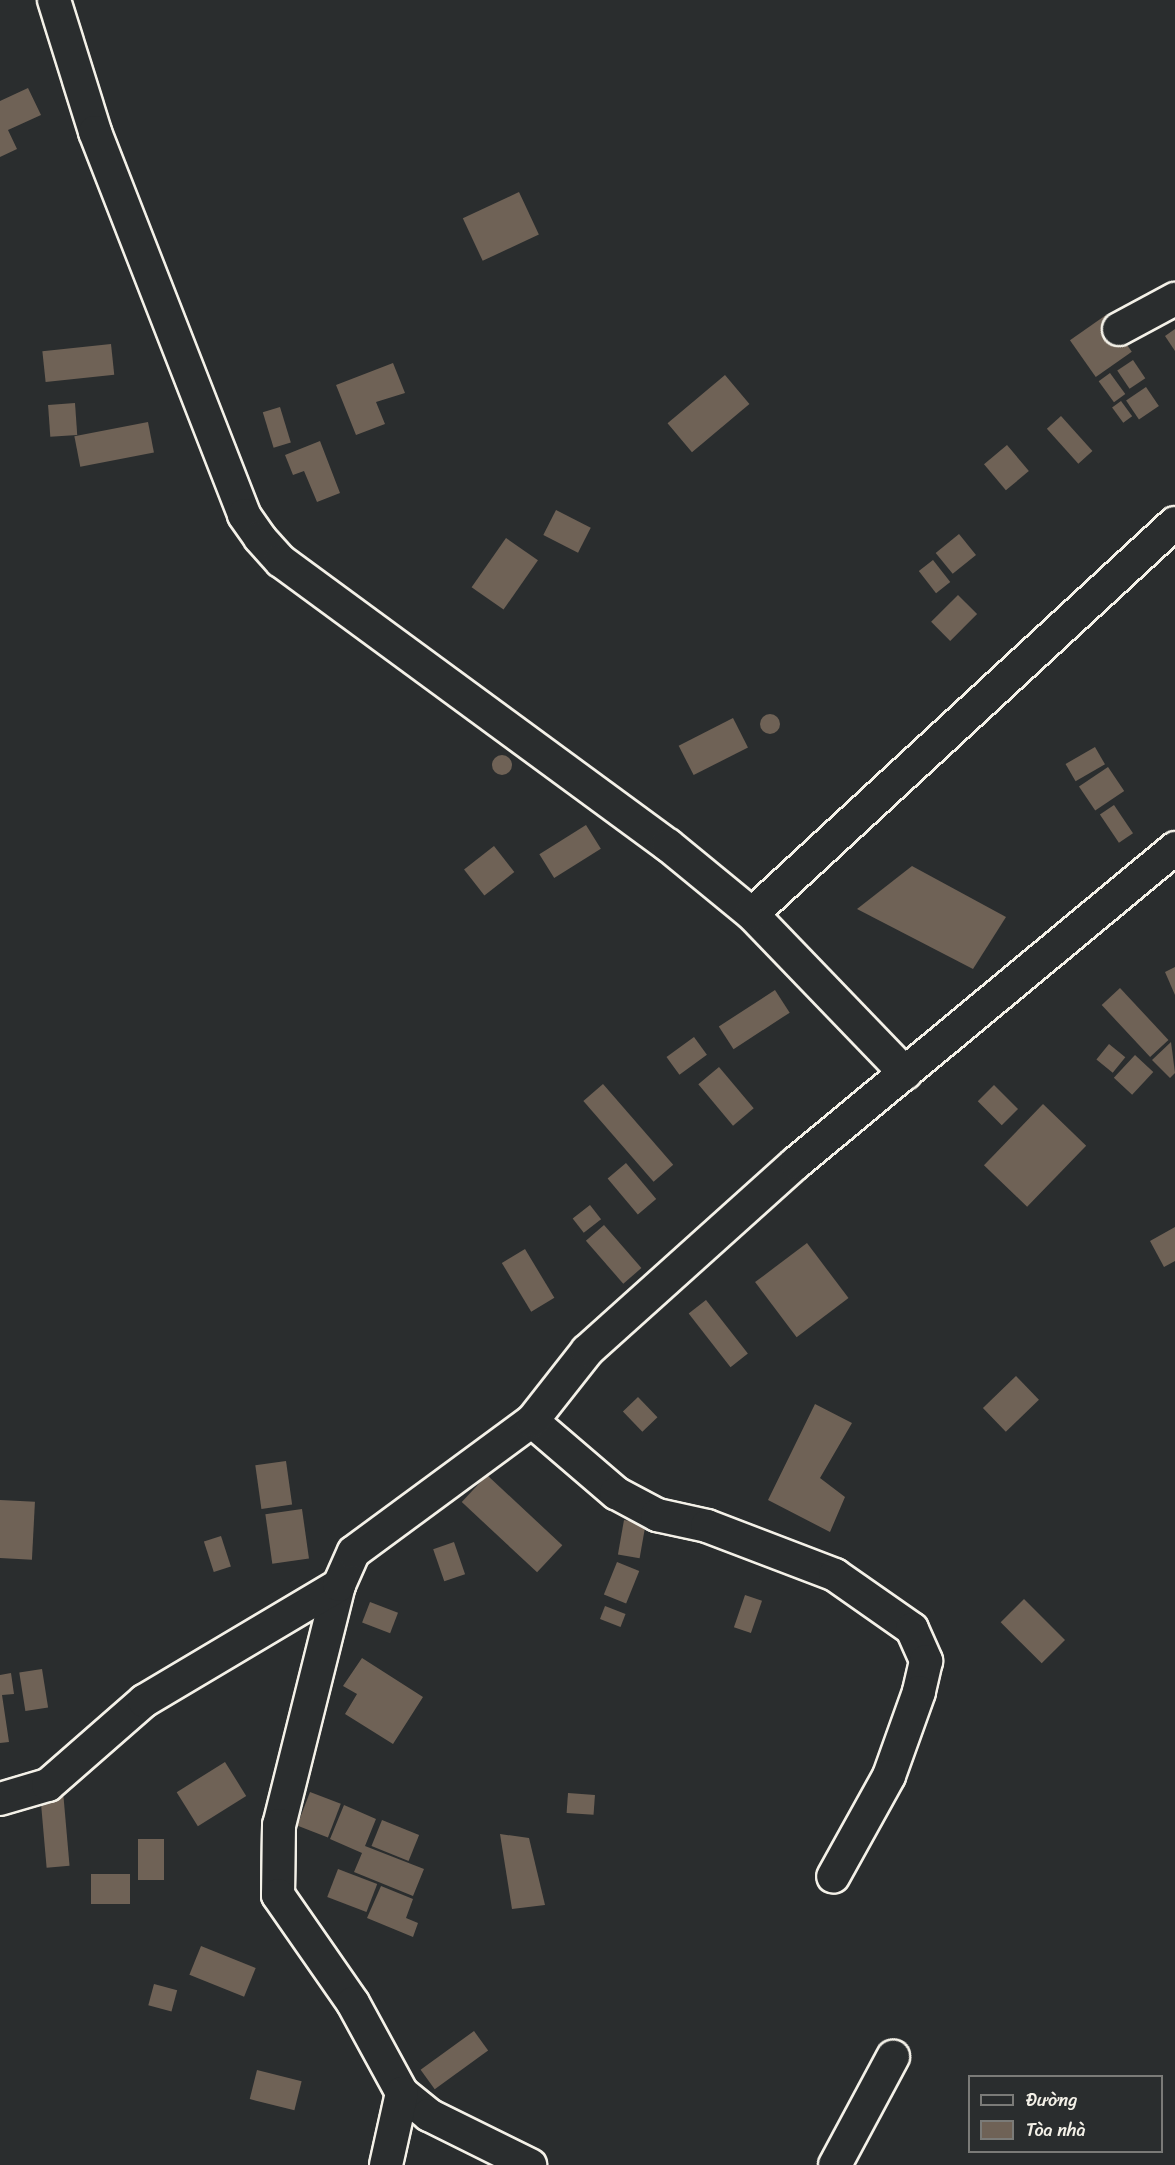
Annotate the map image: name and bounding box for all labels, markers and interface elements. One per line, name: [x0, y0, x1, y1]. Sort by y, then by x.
legend: [968, 2075, 1163, 2153]
text: Đường: [1026, 2084, 1077, 2116]
text: Tòa nhà: [1026, 2114, 1085, 2146]

